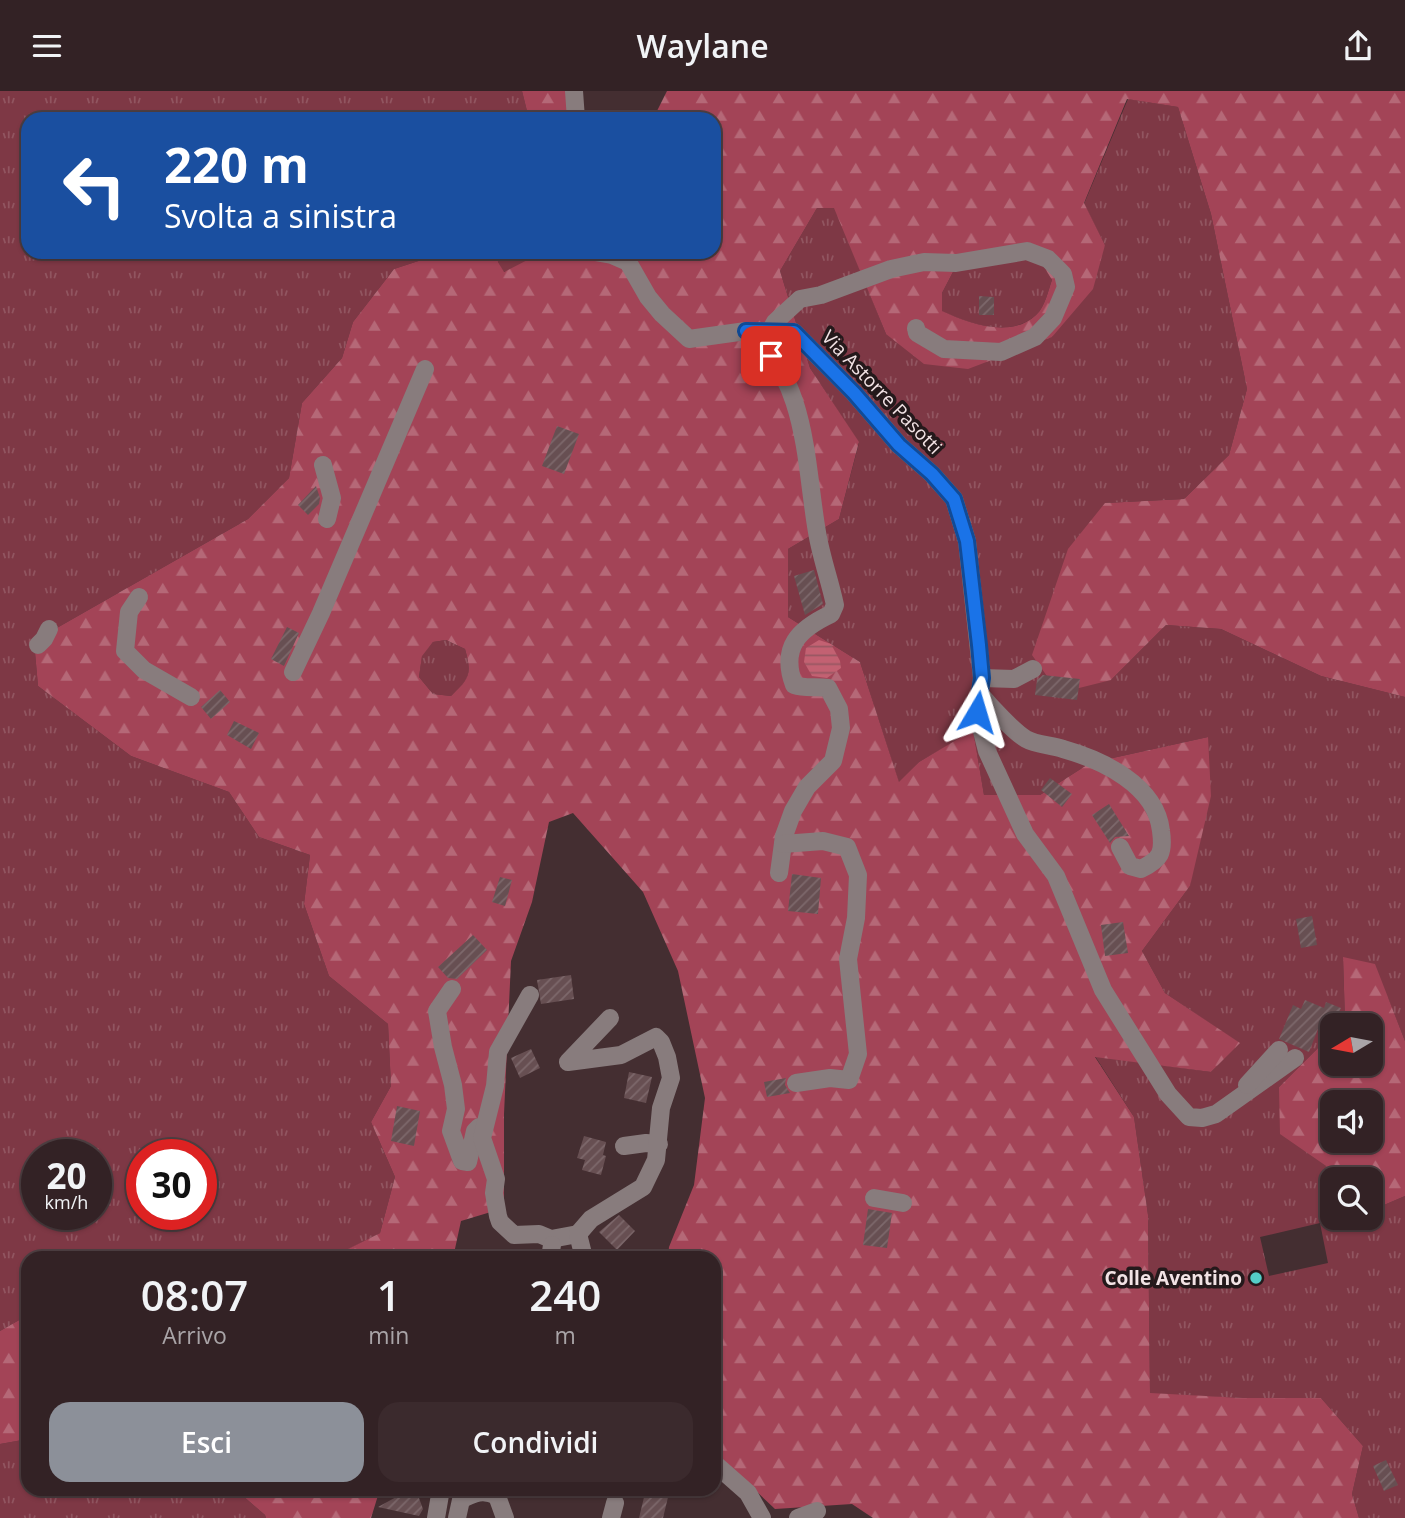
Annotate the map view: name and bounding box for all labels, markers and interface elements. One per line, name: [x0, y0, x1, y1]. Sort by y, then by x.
text: Waylane: [636, 24, 769, 67]
icon: menu: [28, 27, 66, 65]
icon: share: [1339, 27, 1377, 65]
text: 220 m: [164, 131, 309, 197]
icon: left: [49, 140, 140, 231]
text: Svolta a sinistra: [164, 194, 397, 237]
street label: Via Astorre Pasotti: [816, 324, 948, 460]
pin: [741, 326, 801, 386]
icon: arrive: [752, 337, 790, 375]
position arrow: [940, 675, 1014, 749]
north arrow: [1320, 1013, 1382, 1076]
map controls: [1320, 1013, 1383, 1230]
button: sound: [1320, 1090, 1383, 1153]
speed limit sign: 30: [126, 1139, 217, 1230]
text: 20: [46, 1152, 87, 1199]
button: search: [1320, 1167, 1383, 1230]
text: km/h: [45, 1190, 88, 1214]
place label: Colle Aventino: [1104, 1265, 1242, 1291]
text: 08:07: [141, 1266, 248, 1323]
text: 1: [377, 1266, 401, 1323]
text: 240: [529, 1266, 601, 1323]
marker: Colle Aventino: [1248, 1270, 1264, 1286]
text: Arrivo: [162, 1319, 227, 1351]
text: min: [368, 1319, 409, 1351]
text: m: [555, 1319, 576, 1351]
button: Esci: [49, 1402, 364, 1482]
button: Condividi: [378, 1402, 693, 1482]

